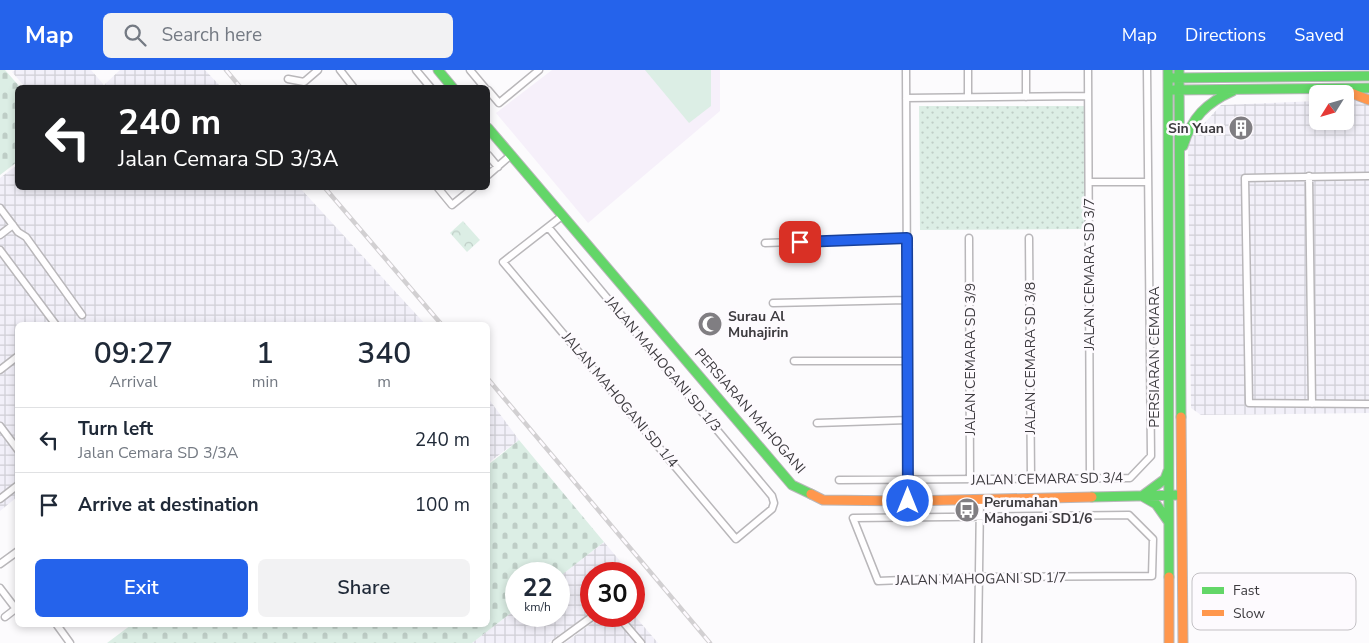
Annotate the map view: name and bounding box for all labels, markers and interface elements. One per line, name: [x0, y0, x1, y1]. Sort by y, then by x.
search box: [103, 13, 453, 58]
text: Map: [25, 19, 73, 51]
icon: search: [121, 21, 149, 49]
text: Search here: [161, 22, 262, 48]
text: Map: [1122, 23, 1157, 47]
text: Directions: [1185, 23, 1266, 47]
text: Saved: [1294, 23, 1344, 47]
north arrow: [1309, 85, 1354, 130]
map controls: [1309, 85, 1354, 130]
text: 240 m: [118, 99, 221, 146]
icon: left: [35, 105, 100, 170]
building icon: Sin Yuan: [1228, 115, 1254, 141]
place label: Sin Yuan: [1168, 119, 1224, 138]
text: Jalan Cemara SD 3/3A: [118, 144, 339, 174]
street label: JALAN CEMARA SD 3/7: [1080, 198, 1099, 351]
pin: [779, 221, 821, 263]
icon: arrive: [786, 228, 814, 256]
street label: JALAN CEMARA SD 3/8: [1021, 282, 1040, 435]
street label: JALAN CEMARA SD 3/9: [961, 283, 980, 436]
street label: PERSIARAN CEMARA: [1145, 286, 1164, 428]
street label: JALAN MAHOGANI SD 1/3: [600, 292, 725, 436]
place label: Surau Al Muhajirin: [728, 307, 789, 342]
mosque icon: Surau Al Muhajirin: [697, 311, 723, 337]
street label: JALAN MAHOGANI SD 1/4: [557, 328, 682, 472]
text: 09:27: [94, 333, 173, 374]
text: 1: [256, 333, 274, 374]
text: 340: [357, 333, 411, 374]
street label: PERSIARAN MAHOGANI: [690, 344, 810, 478]
text: Arrival: [109, 371, 157, 393]
text: min: [252, 371, 278, 393]
text: m: [377, 371, 391, 393]
text: Turn left: [78, 416, 153, 442]
icon: left: [35, 426, 63, 454]
text: 240 m: [415, 427, 470, 453]
text: Jalan Cemara SD 3/3A: [78, 442, 238, 464]
street label: JALAN CEMARA SD 3/4: [970, 468, 1123, 490]
position arrow: [881, 474, 933, 526]
icon: arrive: [35, 491, 63, 519]
text: Arrive at destination: [78, 492, 259, 518]
text: 100 m: [415, 492, 470, 518]
place label: Perumahan Mahogani SD1/6: [984, 493, 1092, 528]
bus stop icon: Perumahan Mahogani SD1/6: [954, 497, 980, 523]
button: Exit: [35, 559, 248, 617]
button: Share: [258, 559, 470, 617]
speed limit sign: 30: [580, 562, 645, 627]
street label: JALAN MAHOGANI SD 1/7: [894, 568, 1067, 590]
text: 22: [522, 571, 553, 605]
legend: [1192, 573, 1356, 630]
text: Fast: [1233, 581, 1259, 600]
text: km/h: [524, 599, 551, 615]
text: Slow: [1233, 604, 1265, 623]

